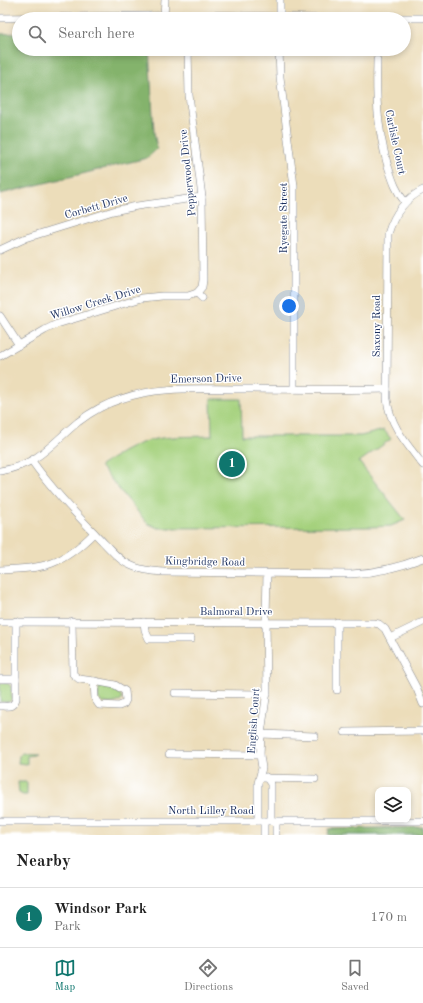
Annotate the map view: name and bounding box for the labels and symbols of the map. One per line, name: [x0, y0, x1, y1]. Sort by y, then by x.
street label: Carlisle Court: [382, 109, 407, 176]
street label: Pepperwood Drive: [178, 129, 199, 217]
street label: Ryegate Street: [279, 182, 290, 253]
street label: Corbett Drive: [64, 193, 129, 222]
street label: Willow Creek Drive: [49, 284, 142, 322]
street label: Saxony Road: [372, 294, 383, 357]
your location: [279, 296, 299, 316]
street label: Emerson Drive: [170, 373, 242, 386]
pin: 1: [219, 449, 245, 479]
street label: Kingbridge Road: [165, 556, 246, 569]
street label: Balmoral Drive: [200, 607, 272, 618]
street label: English Court: [247, 688, 262, 755]
street label: North Lilley Road: [168, 806, 254, 817]

